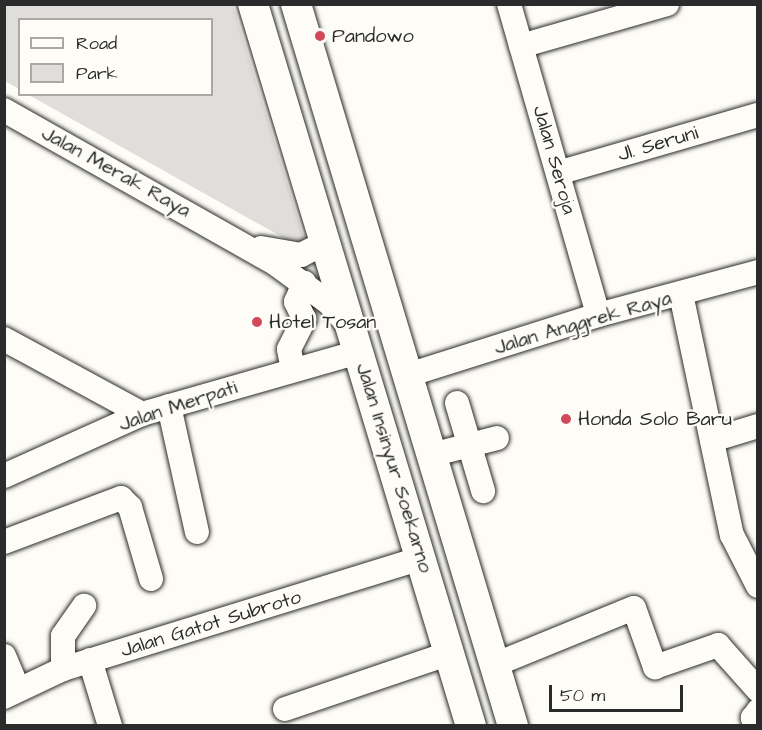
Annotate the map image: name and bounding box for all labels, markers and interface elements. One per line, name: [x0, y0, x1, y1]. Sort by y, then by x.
legend: [18, 18, 213, 96]
place label: Pandowo: [332, 24, 414, 48]
marker: Pandowo: [313, 29, 327, 43]
text: Road: [76, 31, 117, 56]
text: Park: [76, 61, 118, 86]
street label: Jalan Seroja: [527, 103, 581, 217]
street label: Jalan Merak Raya: [37, 121, 195, 223]
street label: Jl. Seruni: [615, 121, 701, 167]
street label: Jalan Anggrek Raya: [492, 286, 674, 360]
place label: Hotel Tosan: [269, 310, 376, 334]
marker: Hotel Tosan: [250, 315, 264, 329]
street label: Jalan Insinyur Soekarno: [351, 360, 437, 576]
street label: Jalan Merpati: [116, 376, 240, 436]
place label: Honda Solo Baru: [578, 407, 732, 431]
marker: Honda Solo Baru: [559, 412, 573, 426]
street label: Jalan Gatot Subroto: [118, 585, 304, 663]
scale bar: [552, 673, 686, 711]
text: 50 m: [560, 683, 605, 708]

